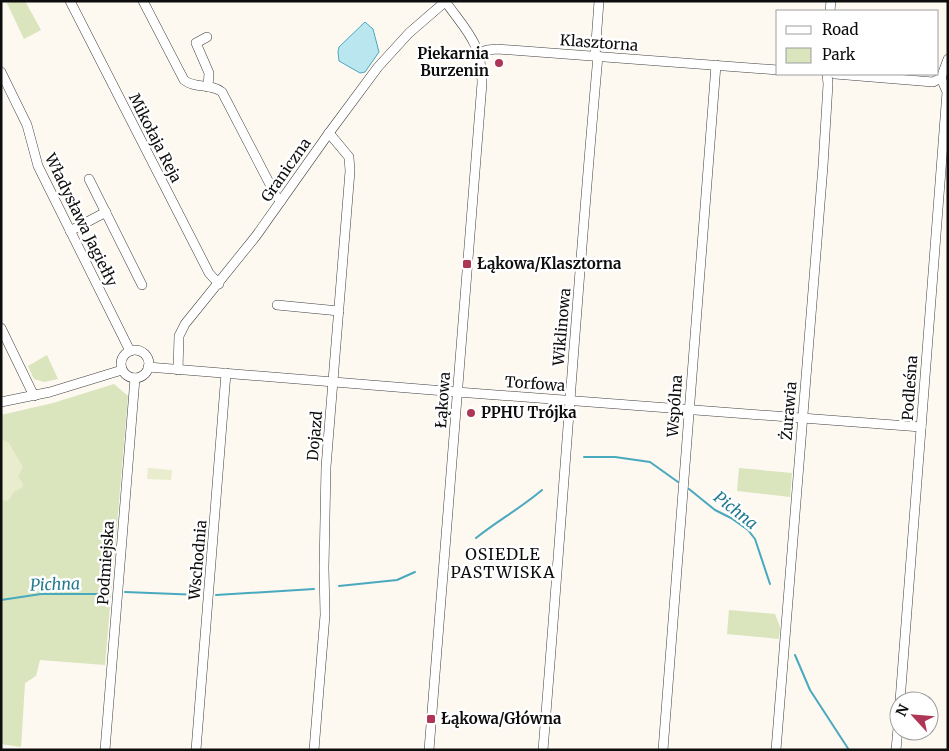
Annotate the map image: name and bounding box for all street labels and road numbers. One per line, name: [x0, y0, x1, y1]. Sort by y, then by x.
street label: Klasztorna: [559, 30, 639, 55]
street label: Mikołaja Reja: [125, 90, 186, 186]
street label: Graniczna: [257, 134, 315, 205]
street label: Władysława Jagiełły: [41, 149, 122, 290]
street label: Wiklinowa: [549, 287, 574, 368]
street label: Podleśna: [898, 355, 921, 421]
street label: Łąkowa: [431, 371, 454, 429]
street label: Torfowa: [504, 372, 566, 395]
street label: Wspólna: [663, 374, 686, 439]
street label: Żurawia: [776, 381, 801, 441]
street label: Dojazd: [303, 410, 326, 462]
street label: Wschodnia: [184, 519, 210, 602]
street label: Podmiejska: [93, 520, 118, 606]

